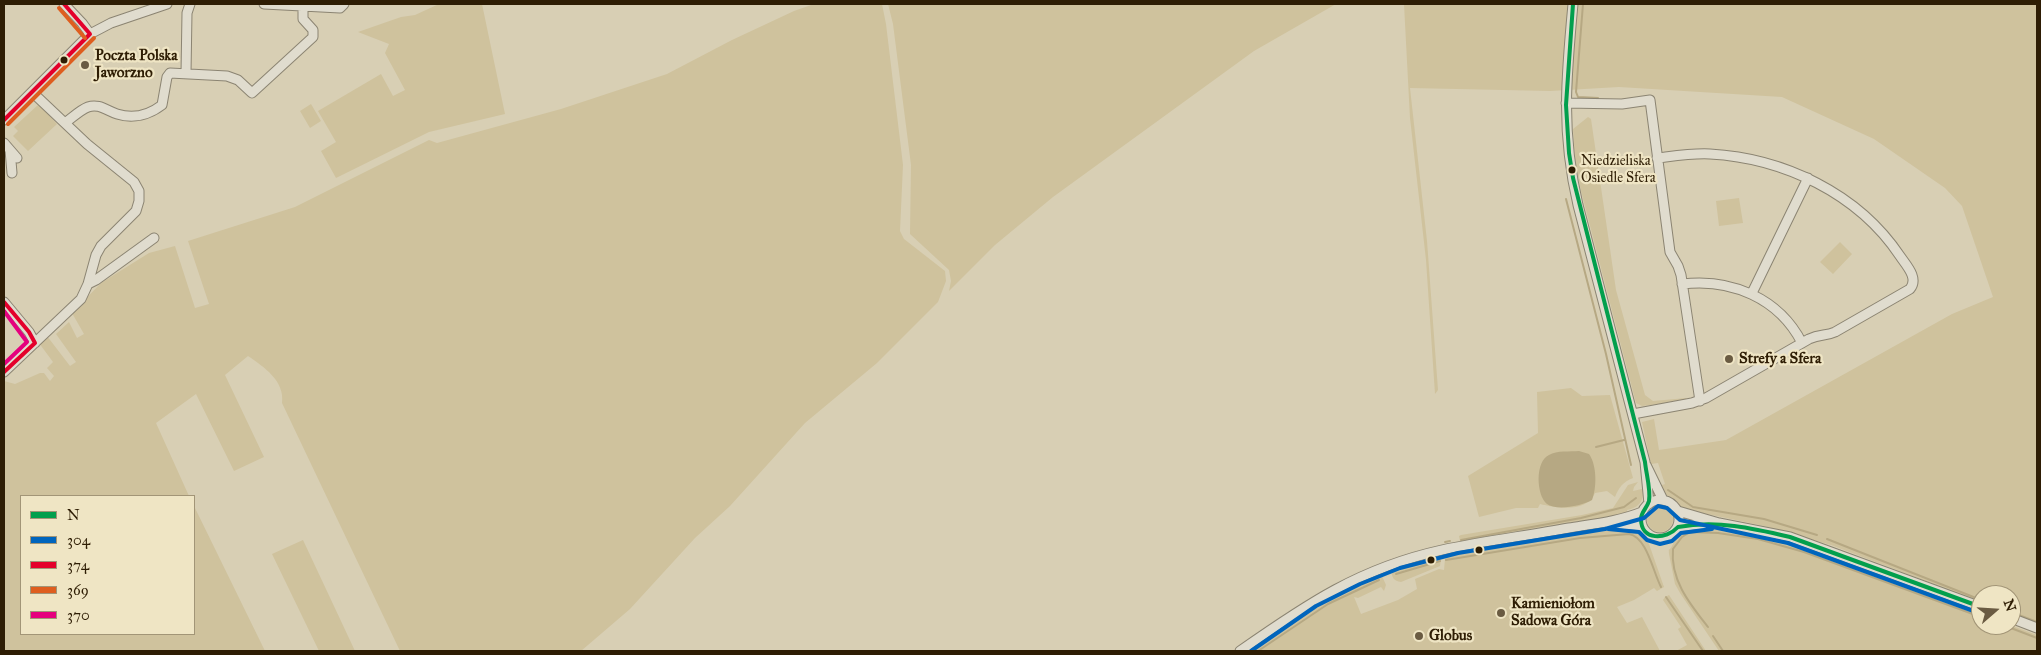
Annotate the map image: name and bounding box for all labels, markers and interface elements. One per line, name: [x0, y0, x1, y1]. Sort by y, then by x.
place label: Poczta Polska Jaworzno: [95, 47, 178, 82]
unlabelled marker: [59, 55, 69, 65]
marker: Poczta Polska Jaworzno: [79, 59, 91, 71]
place label: Niedzieliska Osiedle Sfera: [1581, 154, 1656, 186]
marker: Niedzieliska Osiedle Sfera: [1567, 165, 1577, 175]
place label: Strefy a Sfera: [1739, 350, 1821, 368]
marker: Strefy a Sfera: [1723, 353, 1735, 365]
legend: [20, 495, 195, 635]
text: N: [67, 506, 80, 524]
text: 304: [67, 531, 90, 549]
unlabelled marker: [1474, 545, 1484, 555]
unlabelled marker: [1426, 555, 1436, 565]
text: 374: [67, 556, 89, 574]
text: 369: [67, 581, 89, 599]
north arrow: [1971, 585, 2021, 635]
place label: Kamieniołom Sadowa Góra: [1511, 595, 1595, 630]
text: N: [2000, 597, 2020, 614]
text: 370: [67, 606, 90, 624]
marker: Kamieniołom Sadowa Góra: [1495, 607, 1507, 619]
place label: Globus: [1429, 627, 1472, 645]
marker: Globus: [1413, 630, 1425, 642]

